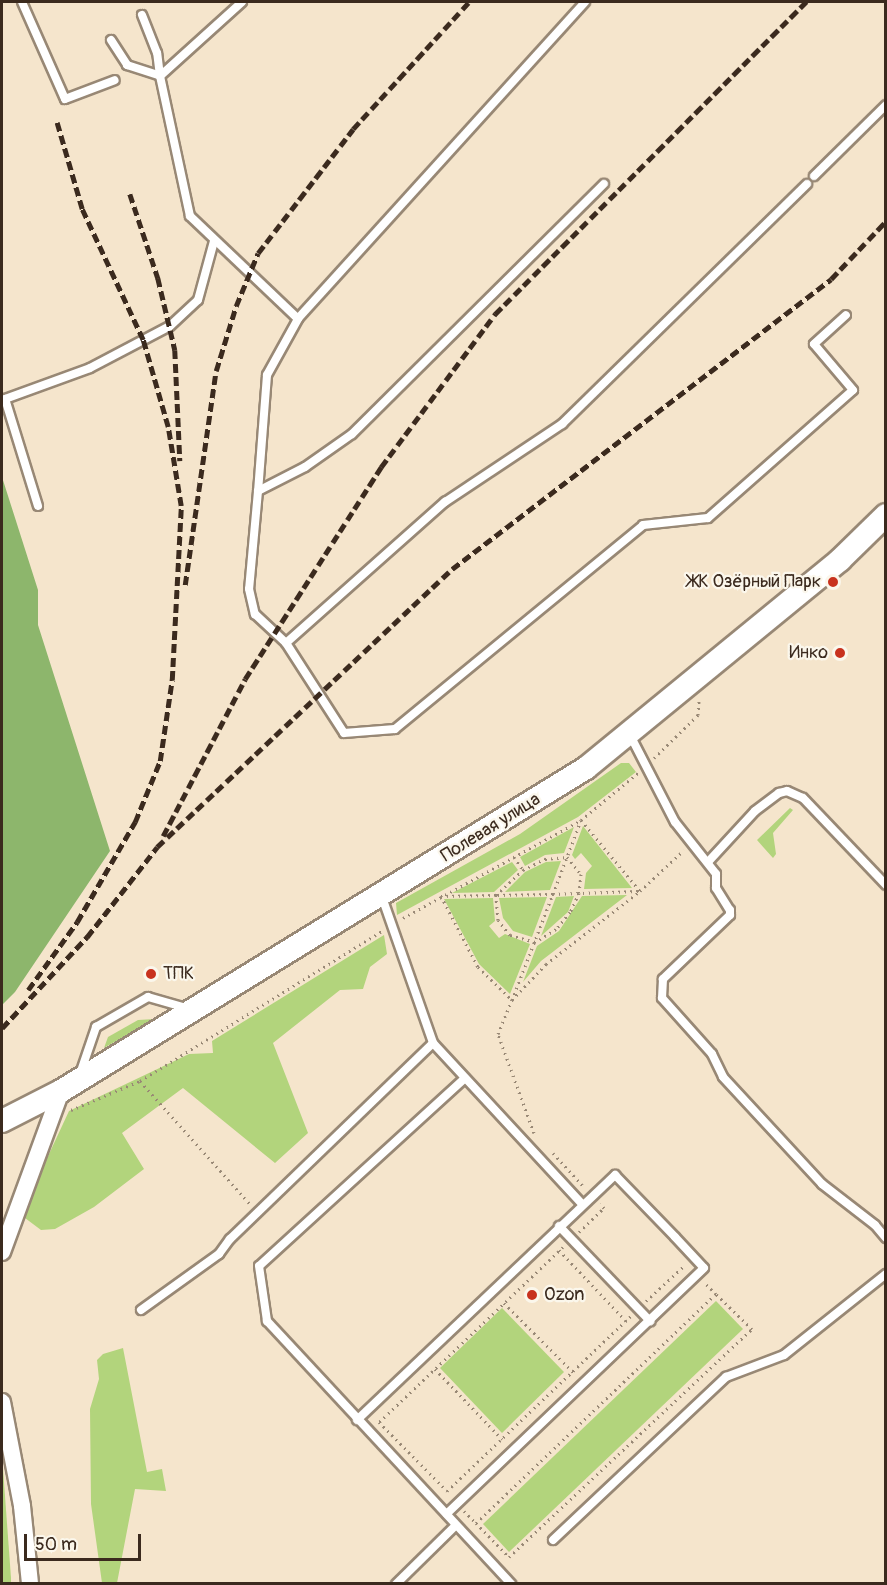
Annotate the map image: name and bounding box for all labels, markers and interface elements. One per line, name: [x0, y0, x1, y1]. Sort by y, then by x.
place label: ЖК Озёрный Парк: [688, 571, 821, 593]
marker: ЖК Озёрный Парк: [826, 575, 840, 589]
place label: Инко: [789, 642, 828, 664]
marker: Инко: [833, 646, 847, 660]
street label: Полевая улица: [437, 789, 545, 867]
place label: ТПК: [163, 963, 194, 985]
marker: ТПК: [144, 967, 158, 981]
place label: Ozon: [544, 1284, 584, 1306]
marker: Ozon: [525, 1288, 539, 1302]
scale bar: [27, 1522, 144, 1560]
text: 50 m: [35, 1533, 77, 1556]

